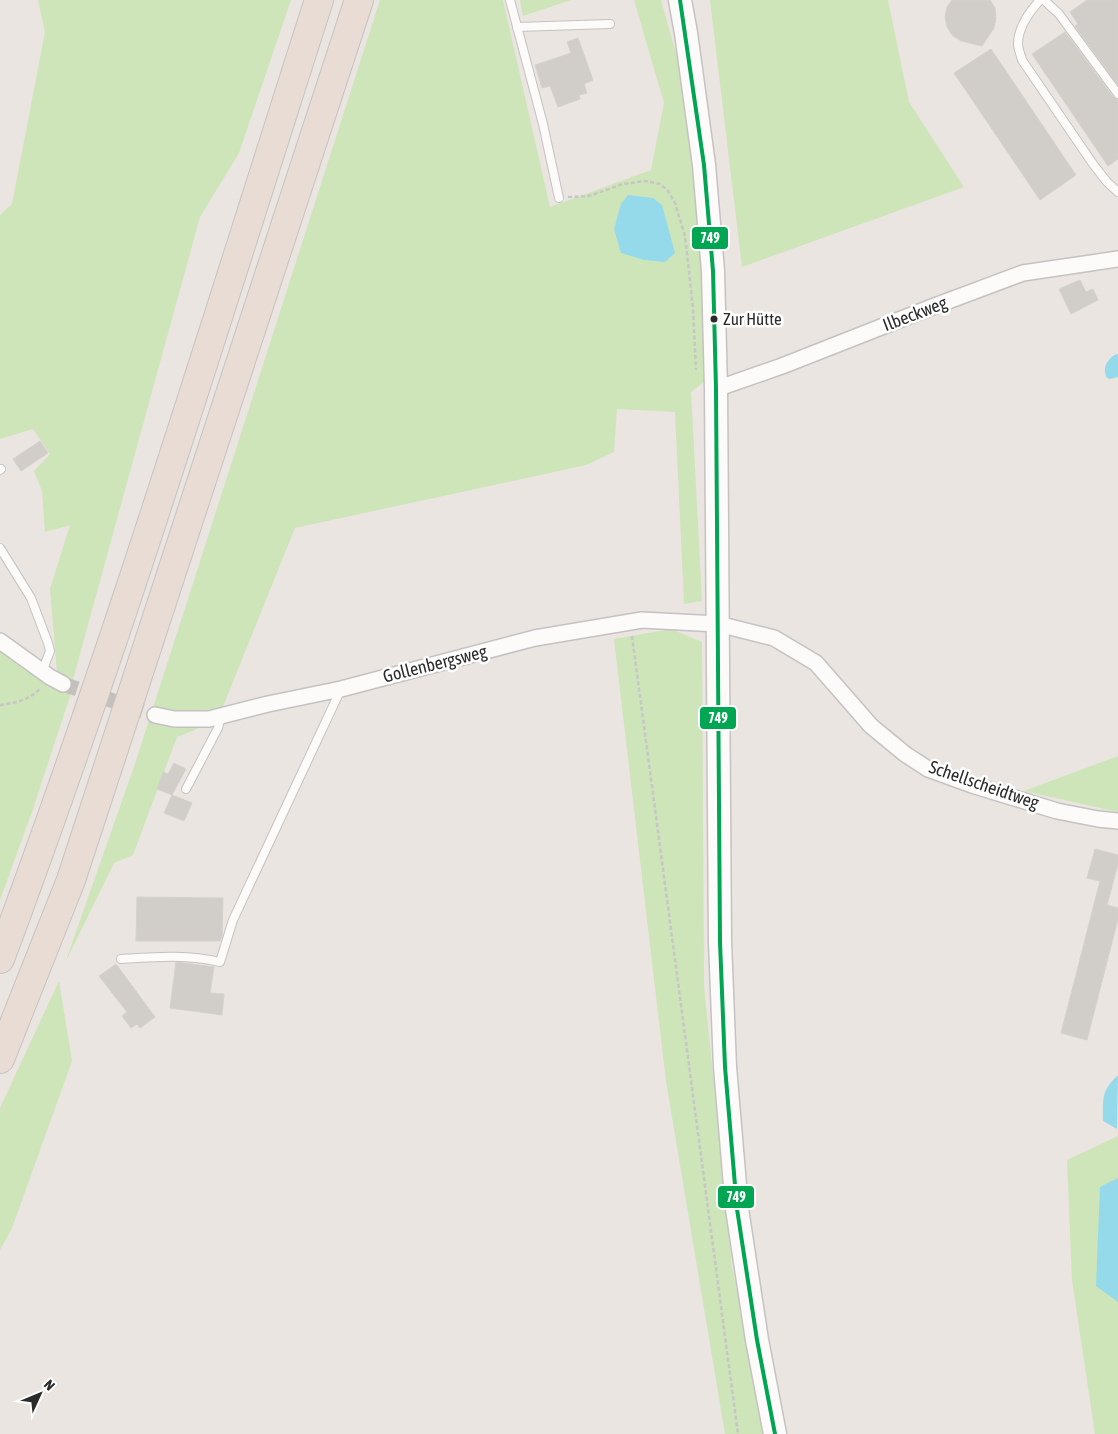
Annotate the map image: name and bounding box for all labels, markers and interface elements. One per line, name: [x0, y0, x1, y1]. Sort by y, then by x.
line badge: 749: [691, 226, 729, 250]
text: 749: [700, 230, 720, 246]
street label: Ilbeckweg: [880, 292, 950, 335]
place label: Zur Hütte: [723, 309, 782, 329]
marker: Zur Hütte: [709, 314, 719, 324]
street label: Gollenbergsweg: [381, 640, 489, 687]
line badge: 749: [699, 706, 737, 730]
text: 749: [708, 710, 728, 726]
street label: Schellscheidtweg: [926, 756, 1042, 813]
line badge: 749: [717, 1185, 755, 1209]
text: 749: [726, 1189, 746, 1205]
north arrow: [15, 1369, 65, 1419]
text: N: [41, 1376, 58, 1393]

